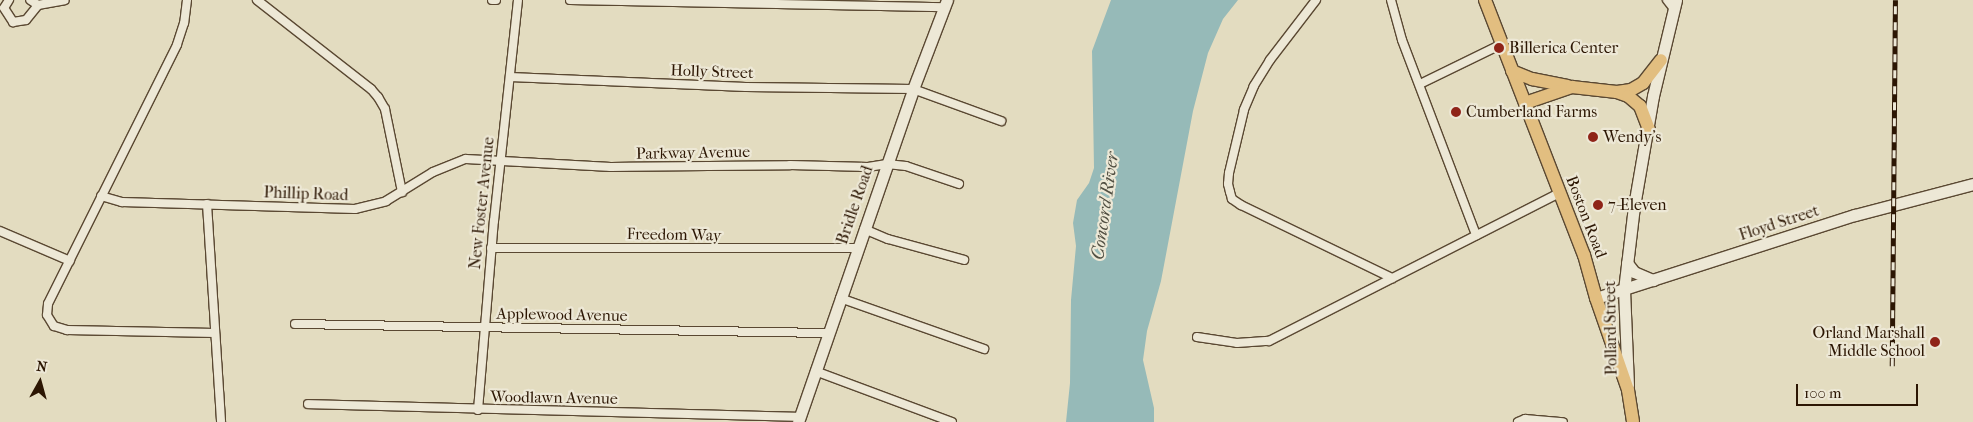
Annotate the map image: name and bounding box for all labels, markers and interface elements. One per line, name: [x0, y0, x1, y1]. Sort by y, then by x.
place label: Billerica Center: [1509, 38, 1618, 58]
marker: Billerica Center: [1493, 42, 1505, 54]
street label: Holly Street: [670, 61, 754, 83]
place label: Cumberland Farms: [1466, 102, 1597, 122]
marker: Cumberland Farms: [1450, 106, 1462, 118]
place label: Wendy's: [1603, 127, 1661, 147]
marker: Wendy's: [1587, 131, 1599, 143]
street label: New Foster Avenue: [466, 136, 498, 270]
street label: Parkway Avenue: [636, 142, 750, 164]
water label: Concord River: [1088, 151, 1124, 261]
street label: Bridle Road: [833, 163, 877, 247]
street label: Boston Road: [1562, 173, 1610, 261]
street label: Phillip Road: [263, 183, 349, 205]
place label: 7-Eleven: [1608, 195, 1667, 215]
marker: 7-Eleven: [1592, 199, 1604, 211]
street label: Floyd Street: [1737, 201, 1821, 245]
street label: Freedom Way: [626, 225, 722, 245]
street label: Pollard Street: [1601, 281, 1621, 375]
street label: Applewood Avenue: [496, 304, 628, 326]
place label: Orland Marshall Middle School: [1813, 323, 1925, 361]
marker: Orland Marshall Middle School: [1929, 336, 1941, 348]
north arrow: [15, 357, 65, 407]
text: N: [36, 358, 48, 376]
scale bar: [1798, 374, 1920, 406]
text: 100 m: [1804, 384, 1842, 402]
street label: Woodlawn Avenue: [490, 387, 618, 409]

